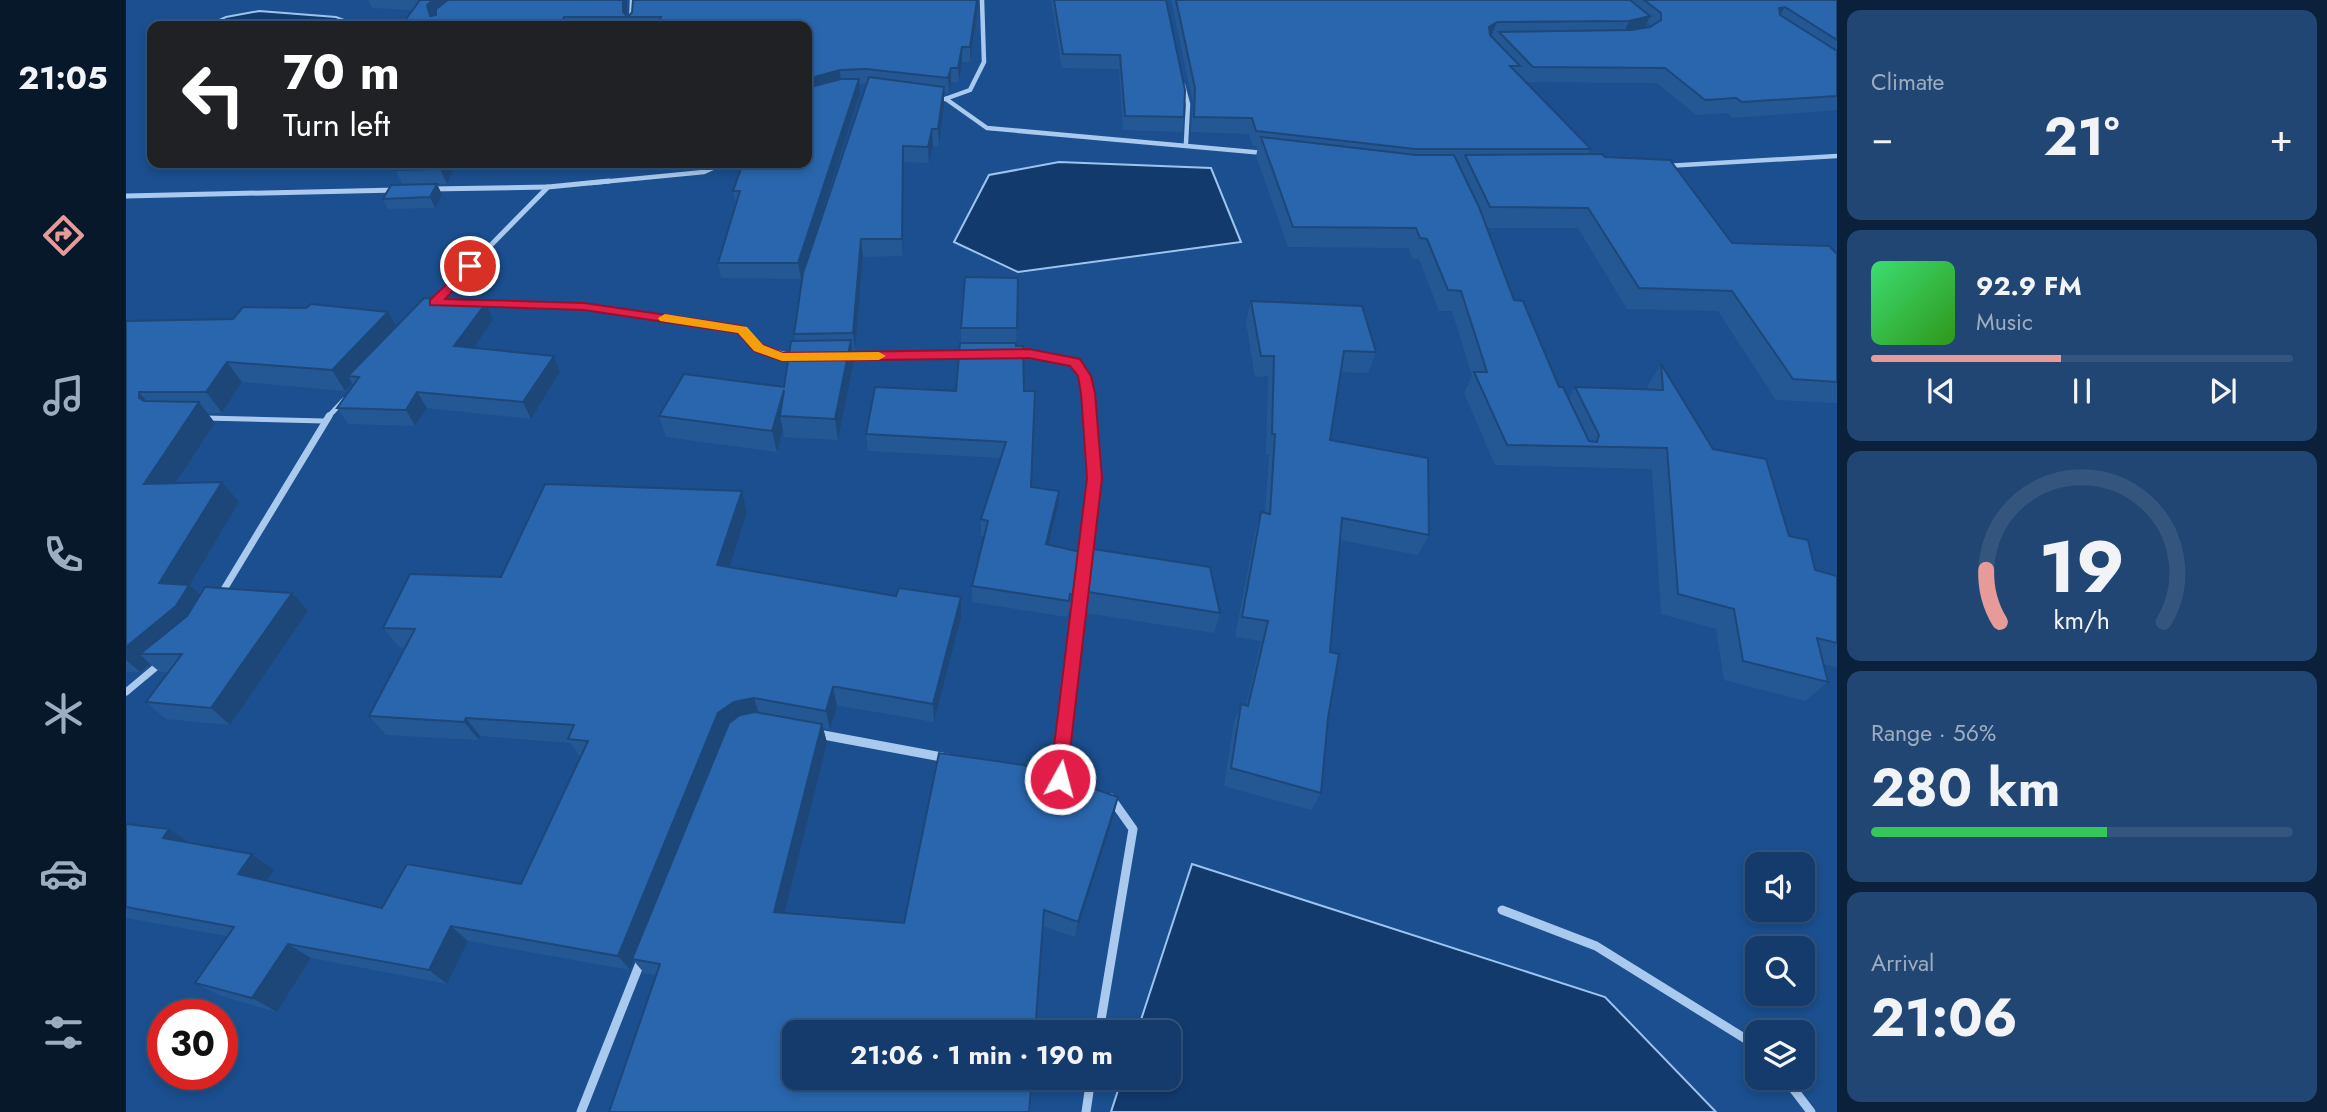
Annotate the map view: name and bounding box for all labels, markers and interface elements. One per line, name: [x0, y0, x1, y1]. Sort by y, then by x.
text: 70 m: [283, 37, 400, 107]
icon: left: [168, 49, 259, 140]
text: 21:05: [18, 55, 108, 101]
text: Climate: [1871, 65, 1944, 99]
text: 21°: [2044, 99, 2120, 175]
text: Turn left: [283, 102, 390, 148]
text: −: [1871, 110, 1893, 165]
text: +: [2270, 110, 2293, 165]
icon: directions: [39, 211, 88, 260]
pin: [440, 236, 500, 296]
icon: arrive: [451, 247, 489, 285]
text: 92.9 FM: [1976, 267, 2082, 305]
text: Music: [1976, 305, 2033, 339]
icon: music: [39, 371, 88, 420]
icon: previous: [1922, 372, 1960, 410]
icon: pause: [2063, 372, 2101, 410]
icon: next: [2204, 372, 2242, 410]
text: 19: [2039, 514, 2125, 619]
icon: phone: [39, 530, 88, 579]
text: km/h: [2054, 602, 2110, 638]
icon: climate: [39, 689, 88, 738]
text: Range · 56%: [1871, 716, 1996, 750]
position arrow: [1023, 742, 1097, 816]
text: 280 km: [1871, 750, 2060, 826]
icon: car: [39, 849, 88, 898]
map controls: [1745, 852, 1815, 1090]
button: sound: [1745, 852, 1815, 922]
button: search: [1745, 936, 1815, 1006]
text: Arrival: [1871, 946, 1934, 980]
text: 21:06: [1871, 980, 2018, 1056]
speed limit sign: 30: [147, 999, 238, 1090]
icon: filters: [39, 1008, 88, 1057]
button: layers: [1745, 1020, 1815, 1090]
text: 21:06 · 1 min · 190 m: [850, 1036, 1113, 1074]

